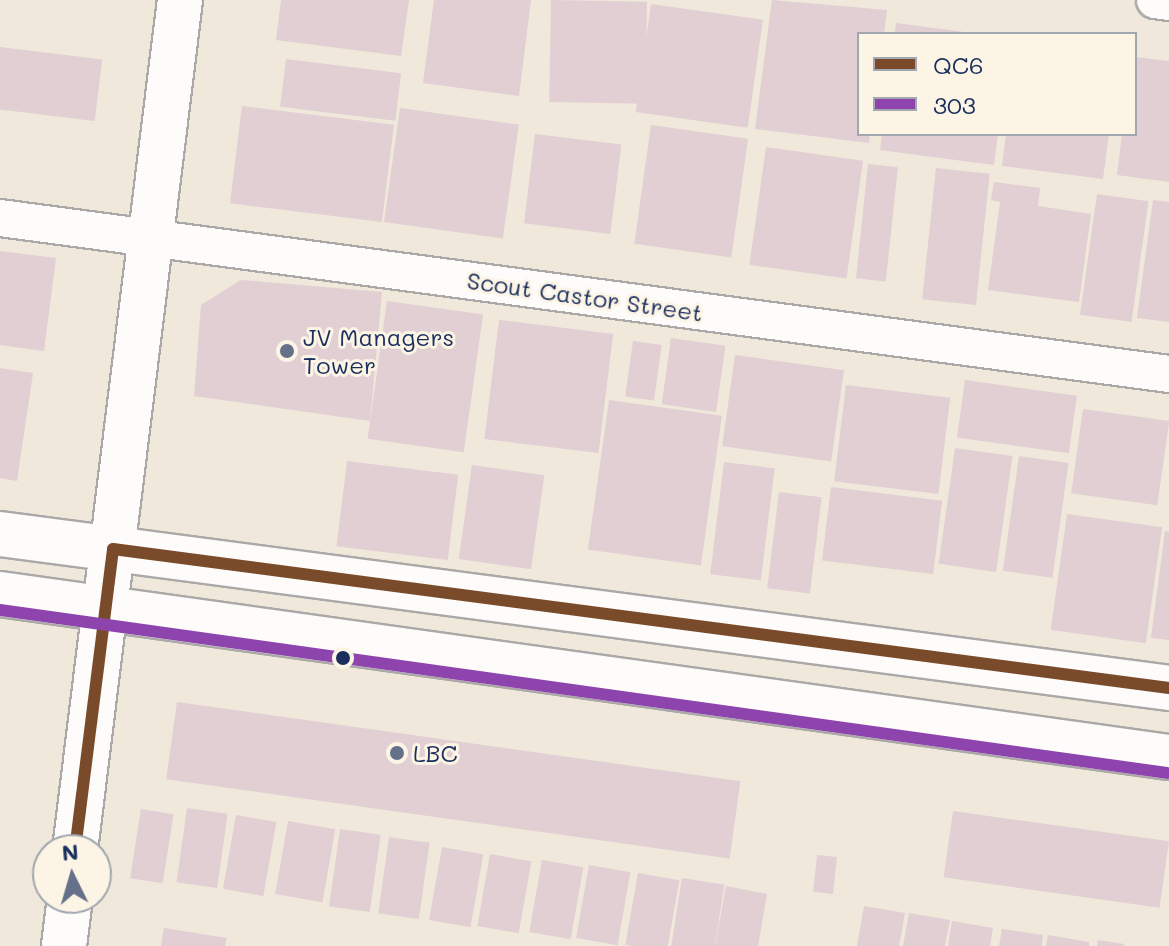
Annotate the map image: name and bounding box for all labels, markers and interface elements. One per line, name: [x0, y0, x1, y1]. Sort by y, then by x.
legend: [857, 32, 1137, 136]
text: QC6: [933, 49, 983, 80]
text: 303: [933, 89, 976, 120]
street label: Scout Castor Street: [465, 265, 705, 327]
place label: JV Managers Tower: [303, 323, 454, 379]
marker: JV Managers Tower: [278, 342, 296, 360]
unlabelled marker: [335, 650, 351, 666]
place label: LBC: [413, 739, 458, 767]
marker: LBC: [388, 744, 406, 762]
north arrow: [32, 834, 112, 914]
text: N: [60, 836, 80, 867]

